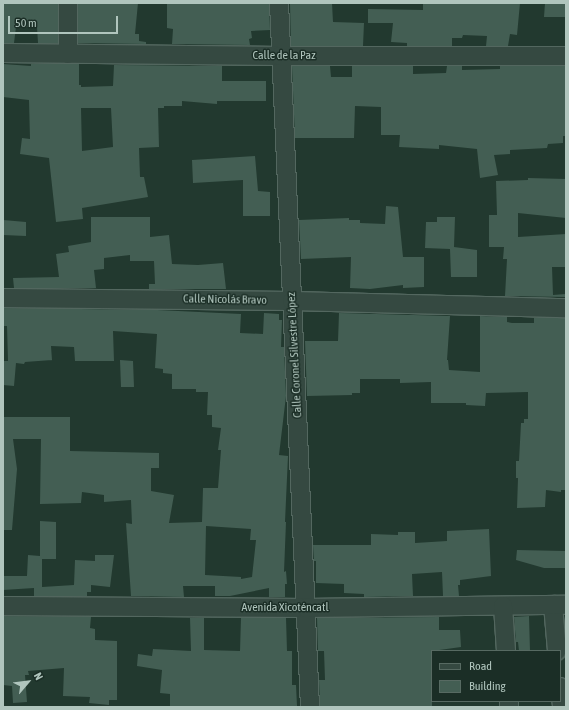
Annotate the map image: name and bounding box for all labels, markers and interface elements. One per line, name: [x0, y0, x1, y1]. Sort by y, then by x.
scale bar: [10, 8, 120, 34]
text: 50 m: [15, 16, 37, 30]
street label: Calle de la Paz: [252, 49, 316, 63]
street label: Calle Nicolás Bravo: [183, 292, 267, 308]
street label: Calle Coronel Silvestre López: [285, 292, 305, 418]
street label: Avenida Xicoténcatl: [241, 601, 329, 615]
legend: [431, 650, 561, 702]
text: Road: [469, 659, 492, 673]
north arrow: [8, 662, 48, 702]
text: N: [32, 671, 45, 682]
text: Building: [469, 679, 506, 693]

